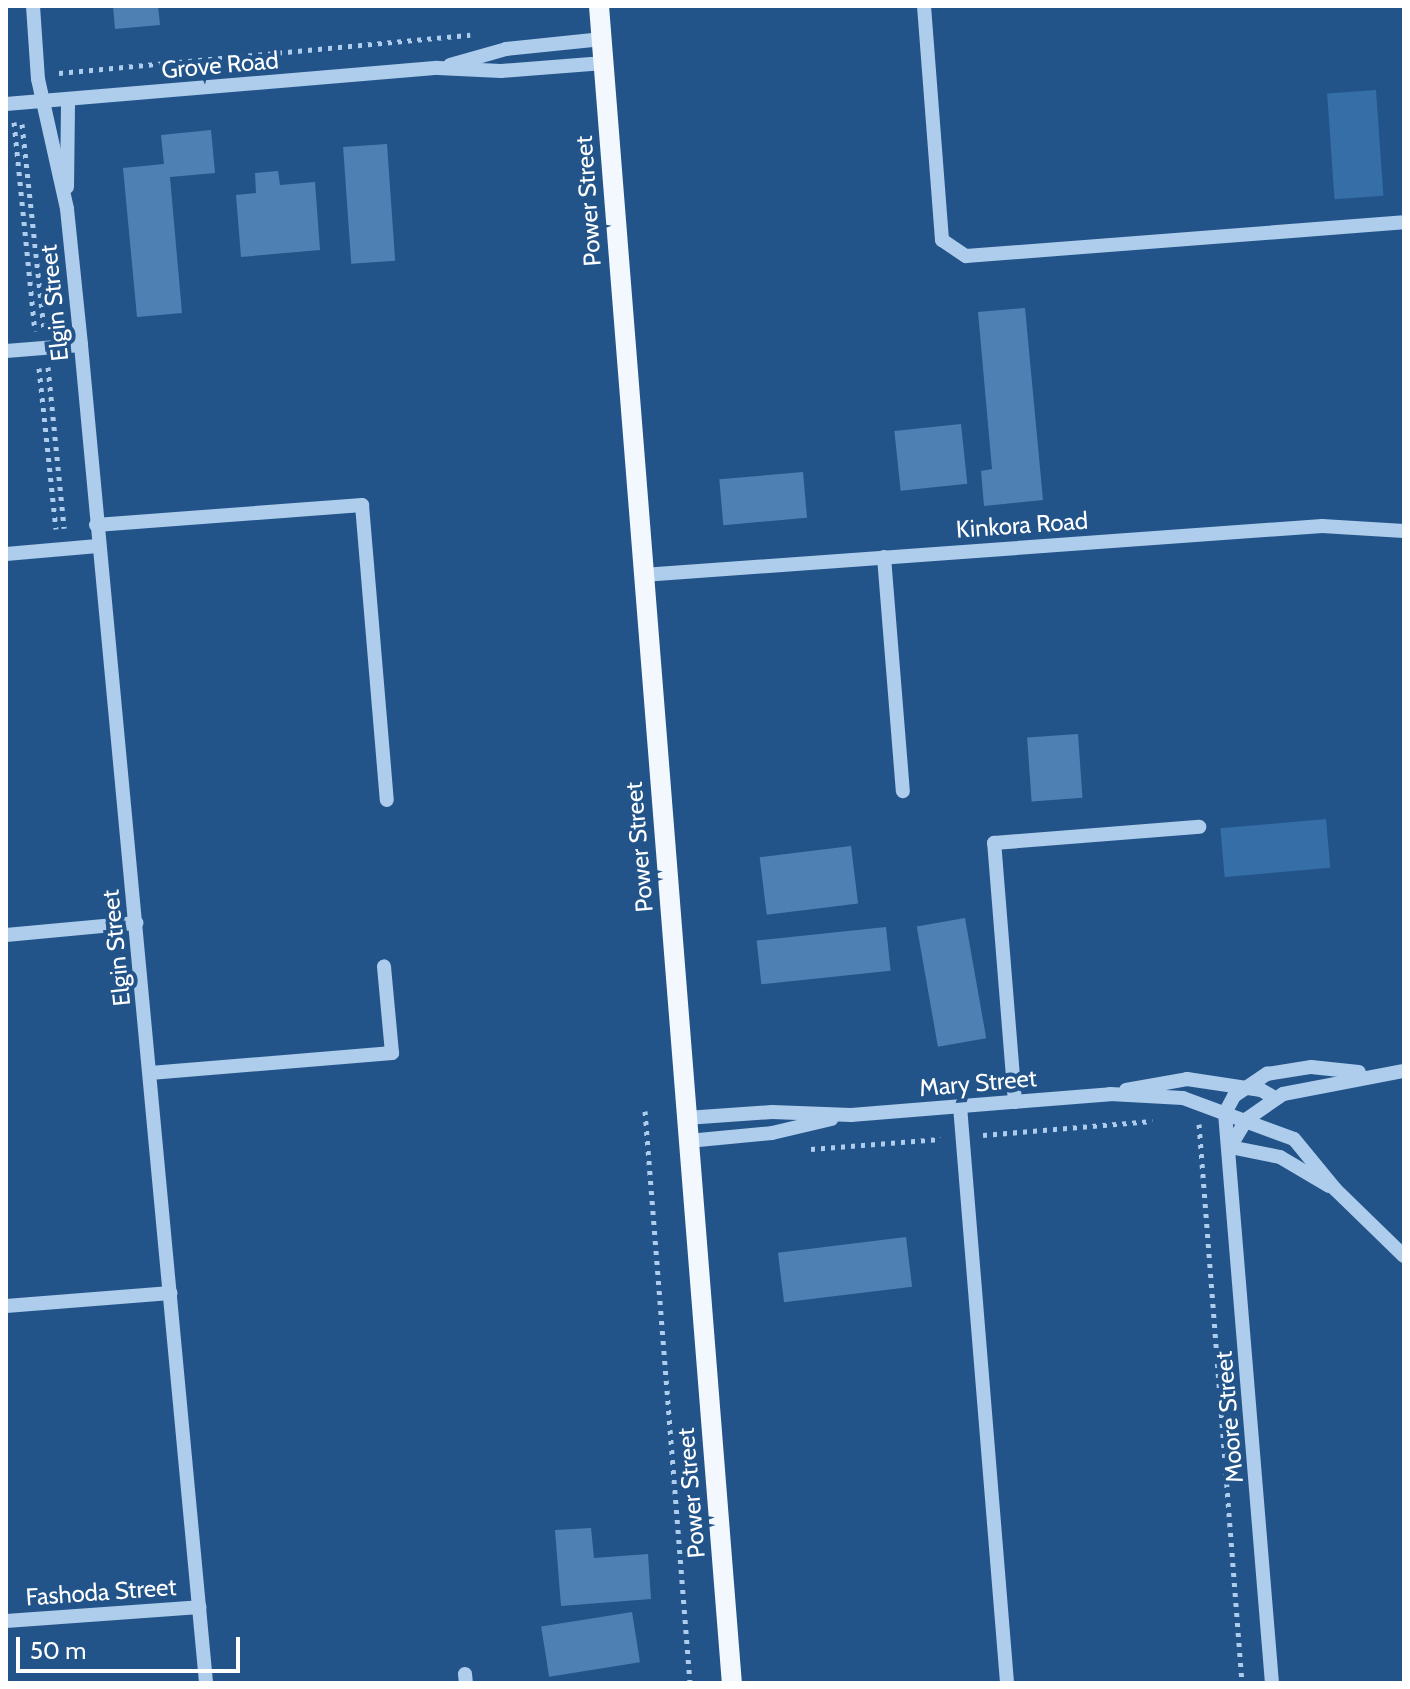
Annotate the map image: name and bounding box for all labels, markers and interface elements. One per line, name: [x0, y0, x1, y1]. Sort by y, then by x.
street label: Grove Road: [160, 46, 280, 84]
street label: Power Street: [569, 135, 607, 267]
street label: Elgin Street: [34, 243, 74, 363]
street label: Kinkora Road: [955, 506, 1089, 544]
street label: Power Street: [619, 781, 659, 913]
street label: Elgin Street: [96, 888, 136, 1008]
street label: Mary Street: [918, 1064, 1038, 1102]
street label: Moore Street: [1209, 1350, 1249, 1484]
street label: Power Street: [671, 1427, 711, 1559]
street label: Fashoda Street: [25, 1572, 177, 1612]
scale bar: [20, 1621, 244, 1671]
text: 50 m: [30, 1636, 86, 1665]

